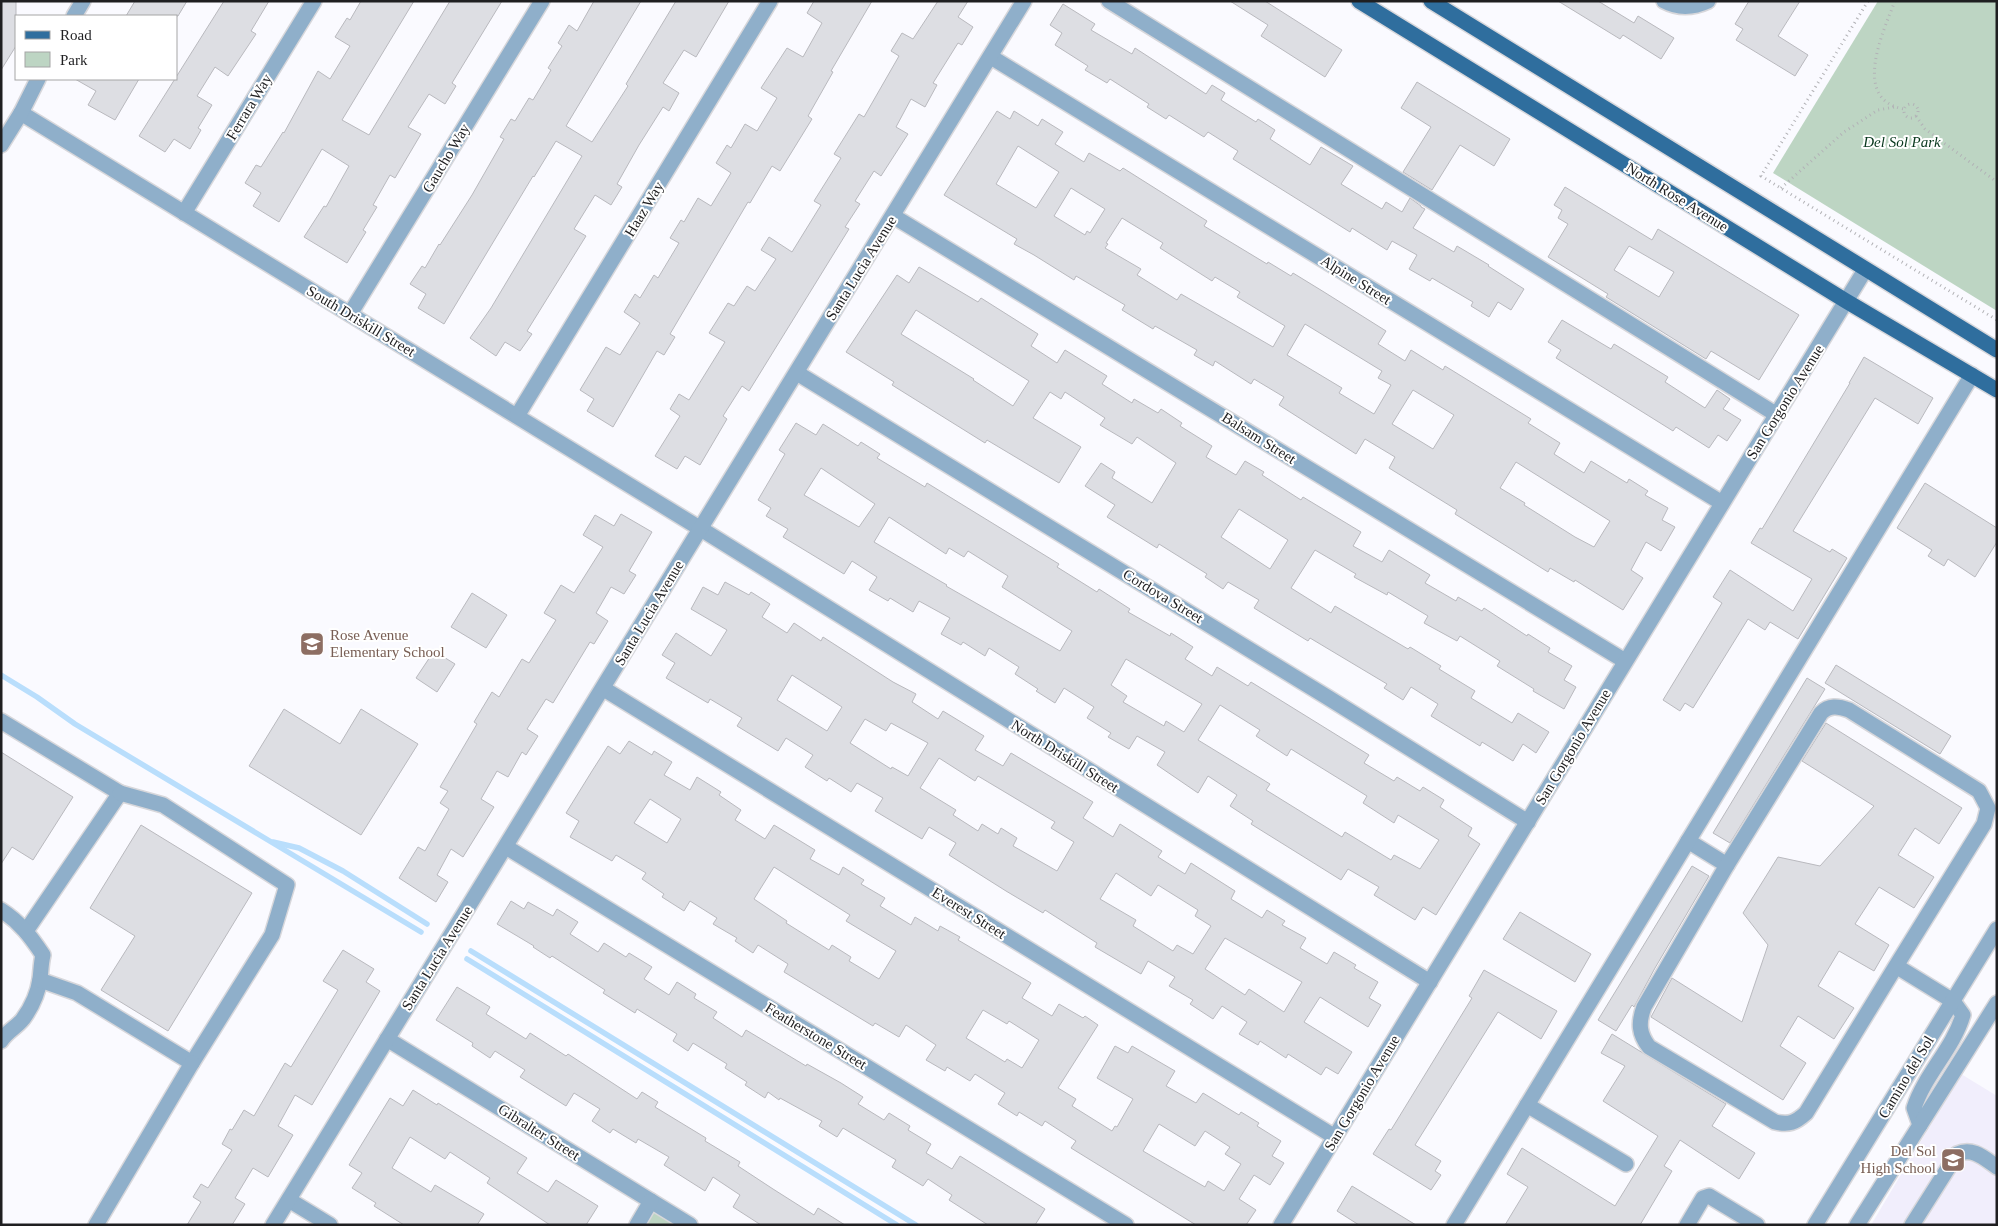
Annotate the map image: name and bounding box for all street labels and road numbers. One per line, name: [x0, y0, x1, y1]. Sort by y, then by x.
street label: Ferrara Way: [223, 71, 275, 143]
street label: Gaucho Way: [419, 120, 473, 195]
street label: North Rose Avenue: [1623, 159, 1731, 235]
street label: Haaz Way: [621, 178, 667, 239]
street label: Santa Lucia Avenue: [823, 213, 900, 323]
street label: Alpine Street: [1318, 252, 1395, 308]
street label: South Driskill Street: [304, 282, 419, 360]
street label: San Gorgonio Avenue: [1743, 342, 1827, 462]
street label: Balsam Street: [1219, 409, 1299, 467]
street label: Santa Lucia Avenue: [611, 557, 687, 668]
street label: Cordova Street: [1120, 566, 1207, 627]
street label: San Gorgonio Avenue: [1532, 686, 1614, 808]
street label: North Driskill Street: [1008, 717, 1122, 796]
street label: Everest Street: [929, 884, 1009, 942]
street label: Santa Lucia Avenue: [399, 903, 476, 1013]
street label: Featherstone Street: [762, 999, 870, 1073]
street label: San Gorgonio Avenue: [1321, 1032, 1403, 1154]
street label: Camino del Sol: [1875, 1033, 1937, 1121]
street label: Gibralter Street: [495, 1101, 583, 1164]

